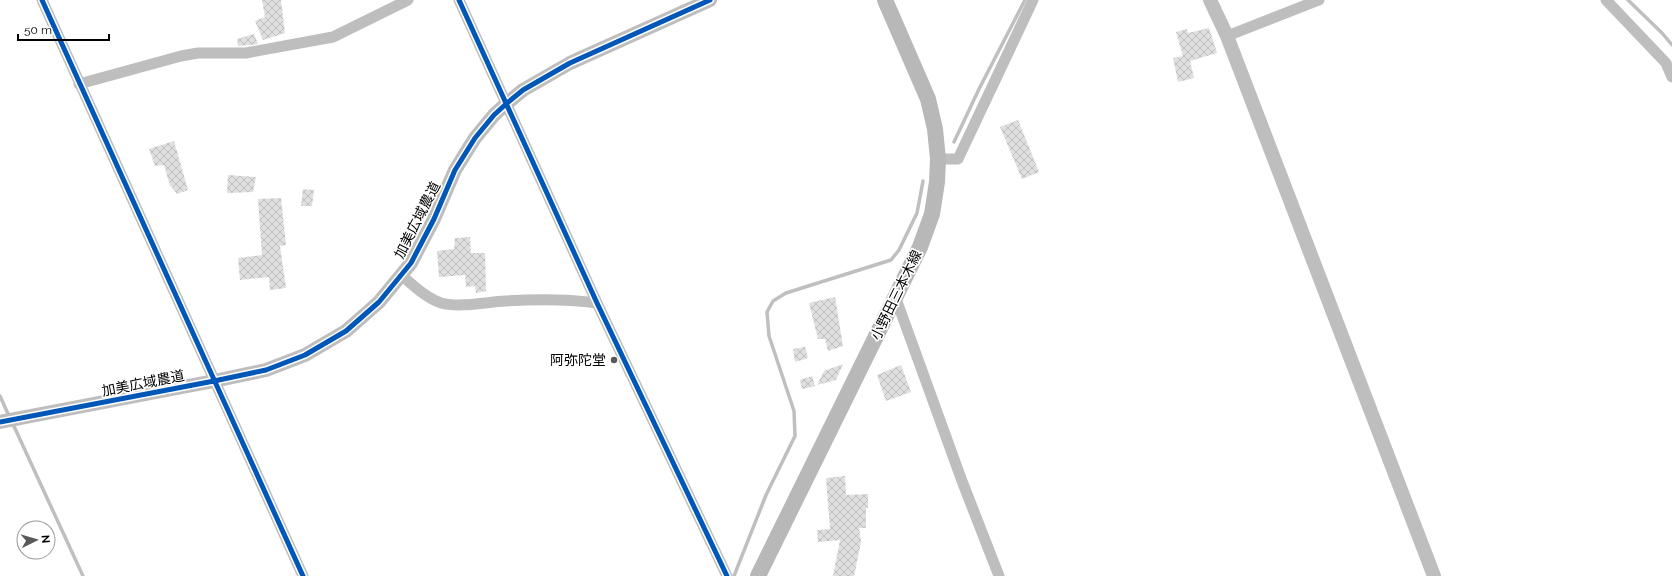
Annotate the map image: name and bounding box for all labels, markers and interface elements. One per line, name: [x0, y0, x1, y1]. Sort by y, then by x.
scale bar: [18, 16, 109, 42]
text: 50 m: [24, 23, 52, 37]
street label: 加美広域農道: [391, 179, 443, 261]
street label: 小野田三本木線: [867, 247, 925, 343]
place label: 阿弥陀堂: [550, 352, 606, 368]
marker: 阿弥陀堂: [609, 355, 619, 365]
street label: 加美広域農道: [100, 367, 186, 399]
north arrow: [16, 520, 56, 560]
text: N: [39, 534, 52, 544]

